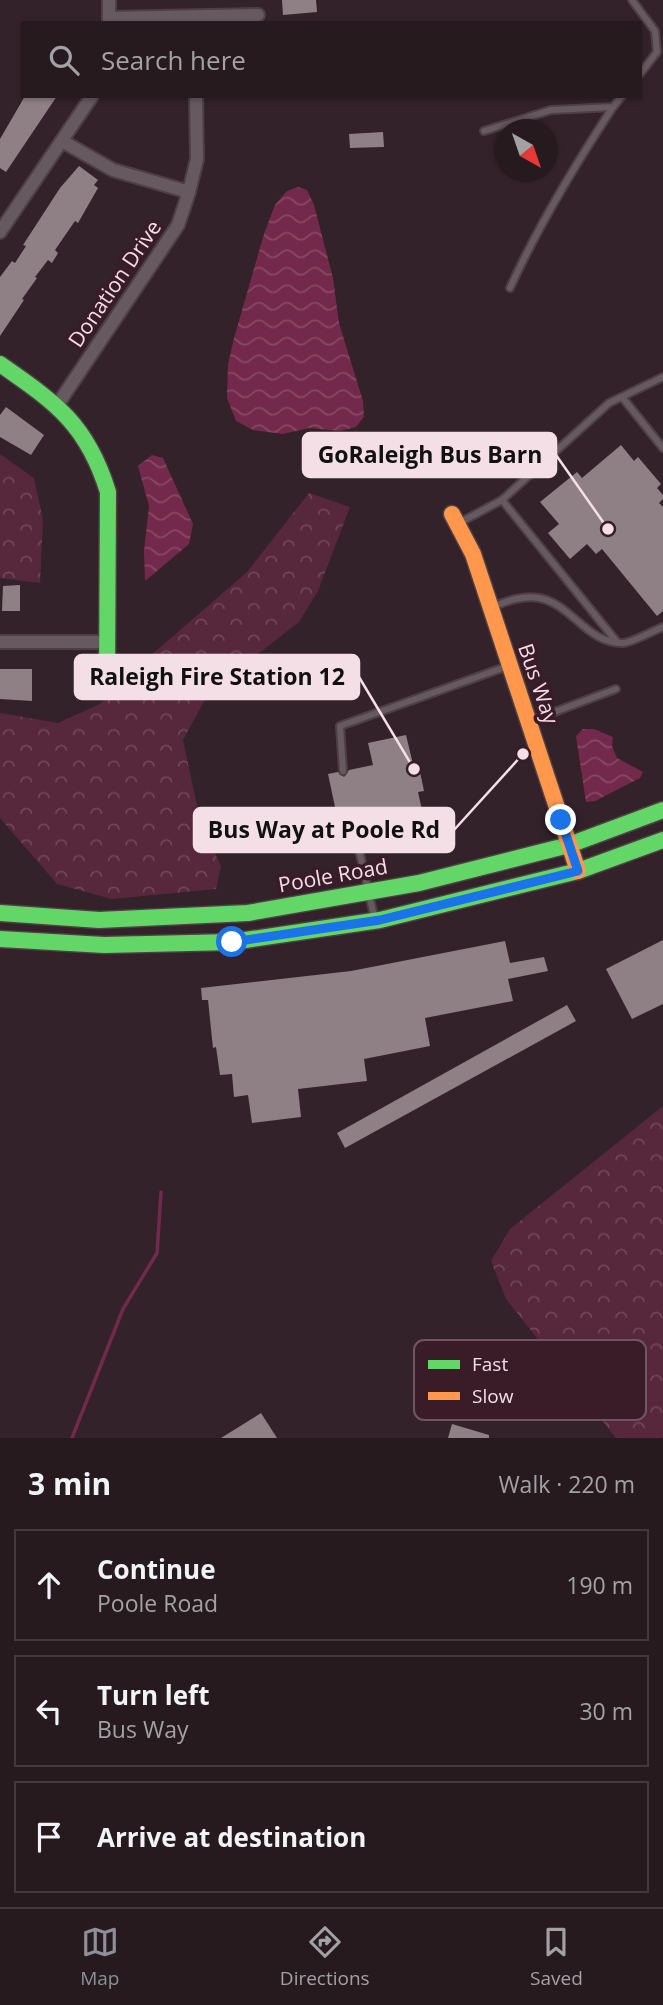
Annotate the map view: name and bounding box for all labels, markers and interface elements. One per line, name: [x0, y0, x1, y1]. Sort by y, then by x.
search box: [21, 21, 642, 98]
icon: search: [45, 41, 83, 79]
text: Search here: [101, 42, 246, 78]
north arrow: [495, 119, 558, 182]
street label: Donation Drive: [61, 214, 167, 352]
callout: GoRaleigh Bus Barn: [303, 433, 556, 477]
text: GoRaleigh Bus Barn: [318, 438, 542, 470]
street label: Bus Way: [512, 640, 566, 728]
callout: Raleigh Fire Station 12: [75, 655, 359, 699]
text: Raleigh Fire Station 12: [89, 660, 345, 692]
route end: [545, 804, 576, 835]
callout: Bus Way at Poole Rd: [194, 808, 454, 852]
text: Bus Way at Poole Rd: [208, 813, 440, 845]
street label: Poole Road: [276, 852, 390, 898]
route start: [216, 926, 247, 957]
legend: [414, 1340, 646, 1420]
text: Fast: [472, 1351, 508, 1377]
text: Slow: [472, 1383, 514, 1409]
text: 3 min: [28, 1463, 111, 1504]
text: Walk · 220 m: [498, 1468, 635, 1500]
text: Continue: [97, 1551, 216, 1587]
icon: ahead: [30, 1566, 68, 1604]
text: 190 m: [566, 1569, 633, 1601]
text: Poole Road: [97, 1587, 218, 1619]
text: Turn left: [97, 1677, 209, 1713]
icon: left: [30, 1692, 68, 1730]
text: 30 m: [579, 1695, 633, 1727]
text: Bus Way: [97, 1713, 188, 1745]
icon: arrive: [30, 1818, 68, 1856]
text: Arrive at destination: [97, 1819, 366, 1855]
tab: Map: [80, 1923, 119, 1991]
tab: Directions: [280, 1923, 370, 1991]
tab: Saved: [530, 1923, 583, 1991]

